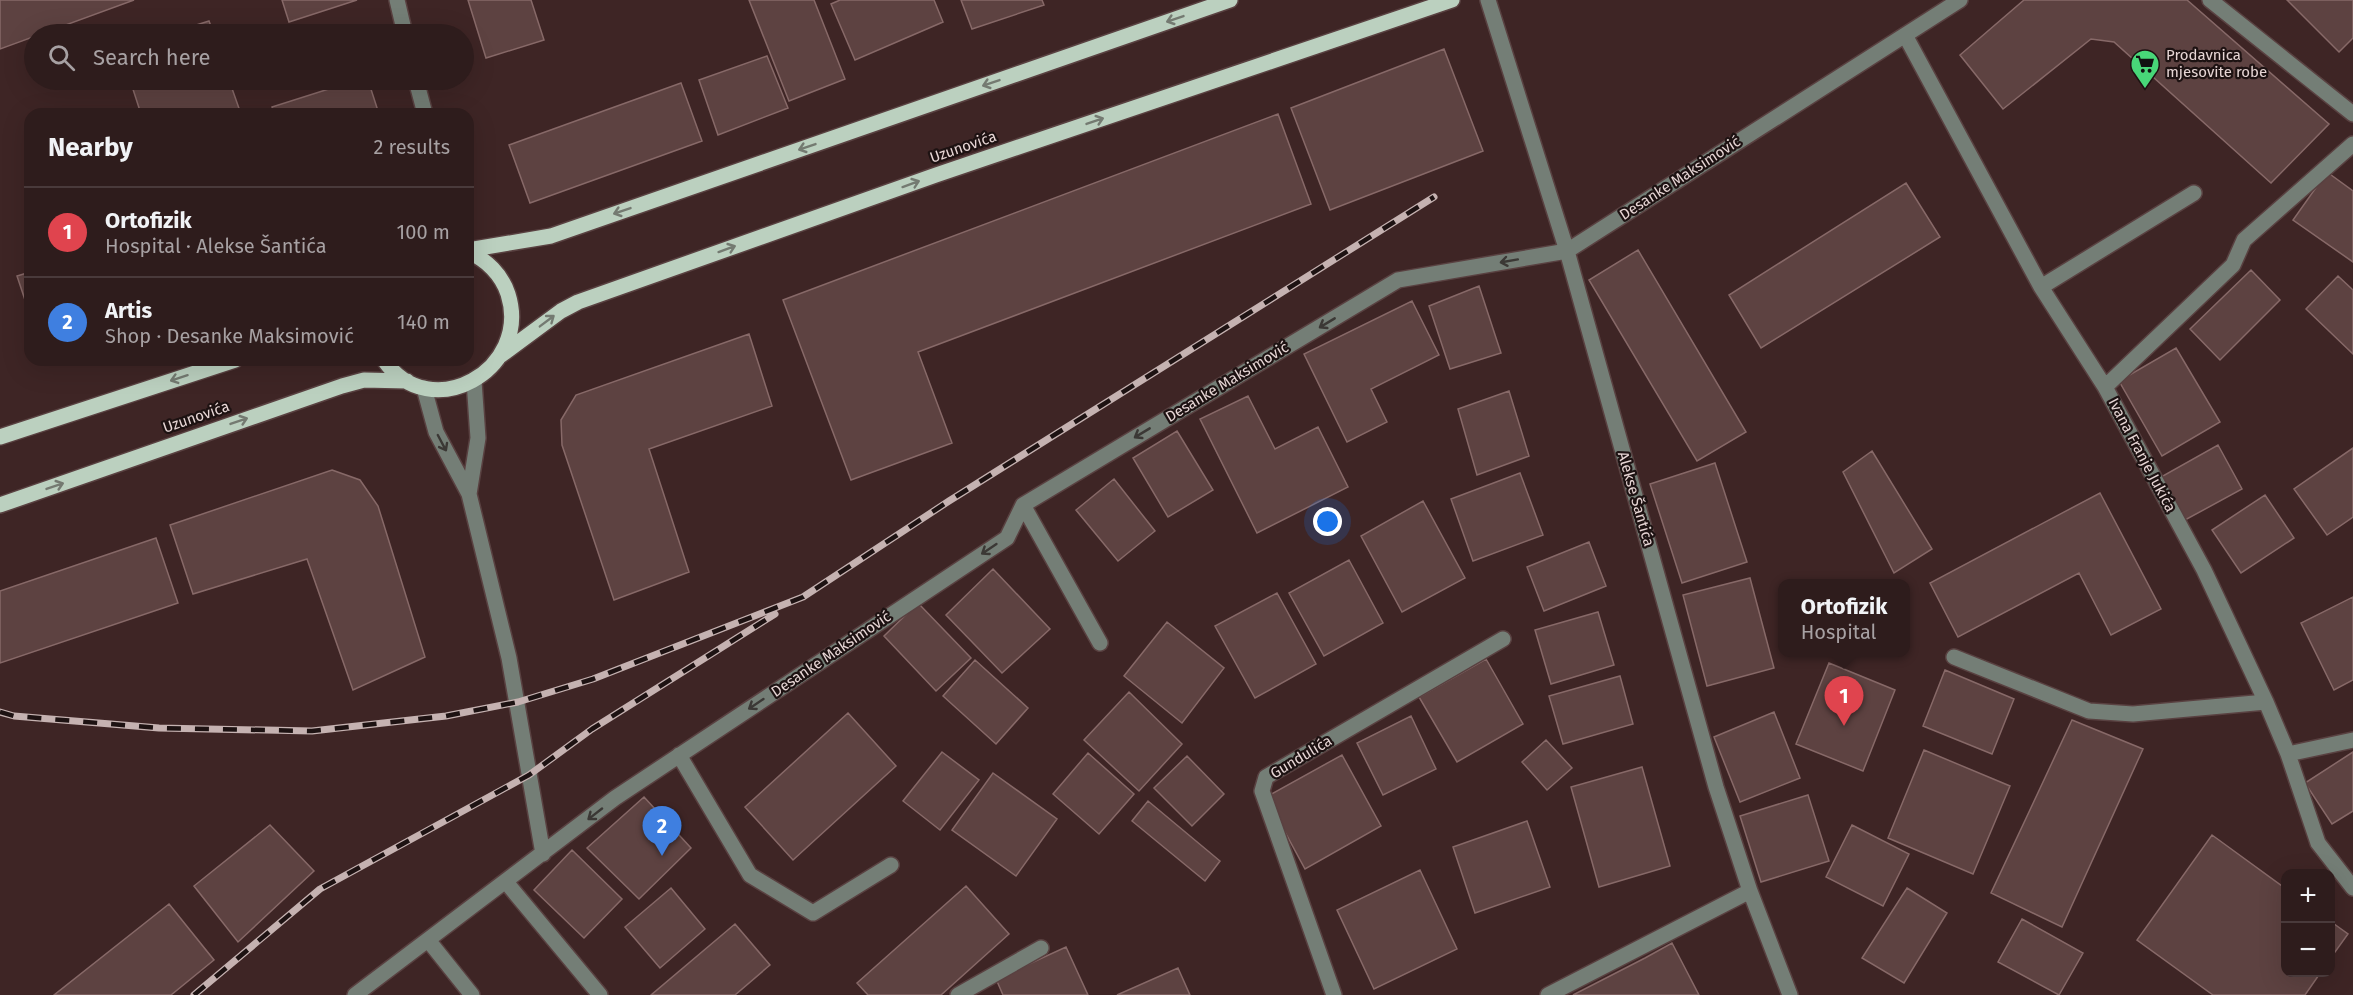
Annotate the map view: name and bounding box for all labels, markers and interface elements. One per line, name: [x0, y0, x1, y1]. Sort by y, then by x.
one-way arrow: [1166, 15, 1185, 26]
search box: [24, 24, 474, 90]
icon: search: [45, 41, 78, 74]
text: Search here: [93, 44, 211, 71]
place label: Prodavnica mjesovite robe: [2166, 46, 2267, 81]
supermarket icon: Prodavnica mjesovite robe: [2129, 48, 2161, 90]
one-way arrow: [982, 79, 1001, 90]
one-way arrow: [1086, 115, 1105, 126]
street label: Uzunovića: [927, 127, 999, 167]
text: Nearby: [48, 132, 133, 163]
street label: Desanke Maksimović: [1616, 132, 1744, 224]
text: 2 results: [373, 135, 450, 159]
one-way arrow: [798, 143, 817, 154]
one-way arrow: [901, 178, 920, 189]
text: Ortofizik: [105, 207, 192, 234]
one-way arrow: [613, 207, 632, 218]
text: 1: [63, 220, 72, 244]
text: 100 m: [397, 220, 450, 244]
text: Hospital · Alekse Šantića: [105, 234, 327, 258]
one-way arrow: [717, 243, 736, 254]
one-way arrow: [1500, 256, 1519, 267]
text: Artis: [105, 297, 152, 324]
text: 2: [62, 310, 73, 334]
text: 140 m: [397, 310, 450, 334]
one-way arrow: [538, 315, 554, 327]
one-way arrow: [1319, 317, 1336, 329]
text: Shop · Desanke Maksimović: [105, 324, 354, 348]
street label: Desanke Maksimović: [1162, 338, 1292, 426]
one-way arrow: [170, 373, 189, 384]
street label: Ivana Franje Jukića: [2104, 395, 2180, 515]
street label: Uzunovića: [160, 397, 232, 437]
one-way arrow: [229, 415, 248, 426]
one-way arrow: [1134, 428, 1151, 440]
one-way arrow: [437, 433, 448, 451]
street label: Alekse Šantića: [1614, 450, 1658, 548]
one-way arrow: [45, 479, 64, 490]
your location: [1313, 507, 1342, 536]
one-way arrow: [980, 543, 997, 556]
popup: [1778, 579, 1910, 657]
text: Ortofizik: [1801, 593, 1887, 620]
street label: Desanke Maksimović: [768, 607, 894, 701]
text: Hospital: [1801, 620, 1876, 644]
pin: 1: [1824, 676, 1864, 726]
one-way arrow: [748, 698, 765, 710]
street label: Gundulića: [1267, 732, 1335, 782]
pin: 2: [642, 806, 682, 856]
one-way arrow: [587, 807, 603, 820]
map controls: [2281, 869, 2335, 977]
button: +: [2281, 869, 2335, 923]
button: −: [2281, 923, 2335, 977]

